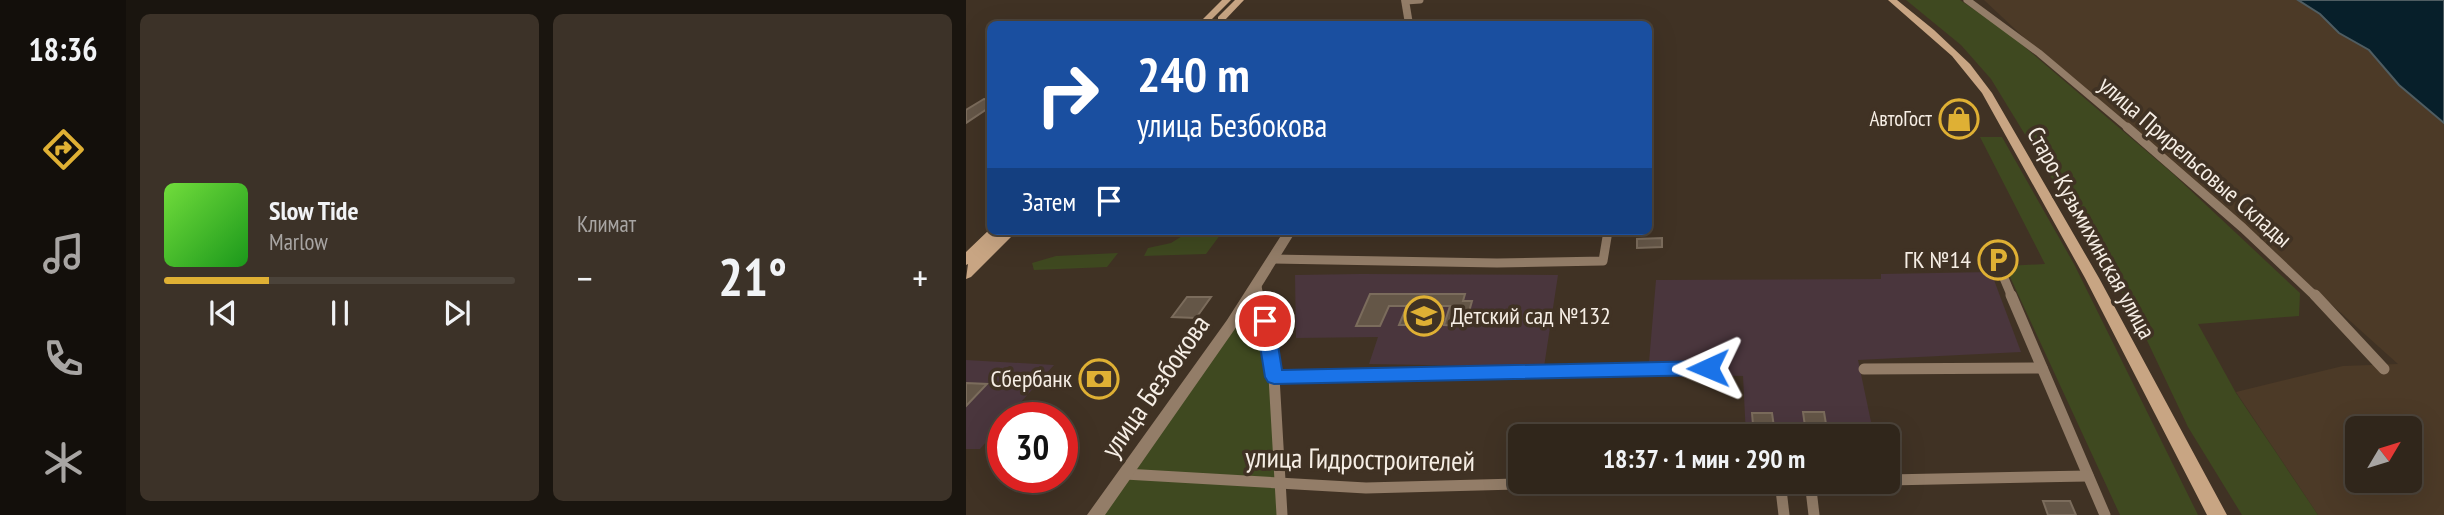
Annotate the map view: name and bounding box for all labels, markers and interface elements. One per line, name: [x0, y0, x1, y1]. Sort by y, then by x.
text: 18:36: [28, 28, 98, 70]
text: 240 m: [1137, 42, 1250, 106]
icon: right: [1022, 49, 1113, 140]
street label: улица Прирельсовые Склады: [2092, 69, 2298, 254]
shop icon: АвтоГост: [1938, 98, 1980, 140]
text: улица Безбокова: [1137, 104, 1327, 146]
place label: АвтоГост: [1869, 105, 1932, 132]
street label: Старо-Кузьмихинская улица: [2020, 121, 2163, 344]
icon: directions: [39, 125, 88, 174]
icon: arrive: [1090, 182, 1128, 220]
text: Затем: [1022, 185, 1076, 218]
text: Slow Tide: [269, 194, 359, 227]
text: Климат: [577, 209, 636, 238]
text: Marlow: [269, 227, 328, 256]
icon: music: [39, 229, 88, 278]
parking icon: ГК №14: [1977, 239, 2019, 281]
text: 21°: [718, 243, 787, 310]
place label: ГК №14: [1904, 244, 1971, 275]
text: −: [577, 253, 593, 302]
text: +: [912, 253, 928, 302]
pin: [1235, 291, 1295, 351]
icon: previous: [204, 294, 242, 332]
icon: pause: [321, 294, 359, 332]
icon: next: [438, 294, 476, 332]
school or university icon: Детский сад №132: [1403, 295, 1445, 337]
place label: Детский сад №132: [1451, 300, 1611, 331]
icon: arrive: [1246, 302, 1284, 340]
street label: улица Безбокова: [1092, 307, 1218, 465]
position arrow: [1671, 331, 1745, 405]
icon: phone: [39, 334, 88, 383]
bank icon: Сбербанк: [1078, 358, 1120, 400]
place label: Сбербанк: [991, 363, 1073, 394]
speed limit sign: 30: [987, 402, 1078, 493]
north arrow: [2345, 416, 2422, 494]
map controls: [2345, 416, 2422, 493]
icon: climate: [39, 438, 88, 487]
street label: улица Гидростроителей: [1245, 438, 1475, 479]
text: 18:37 · 1 мин · 290 m: [1603, 442, 1805, 475]

